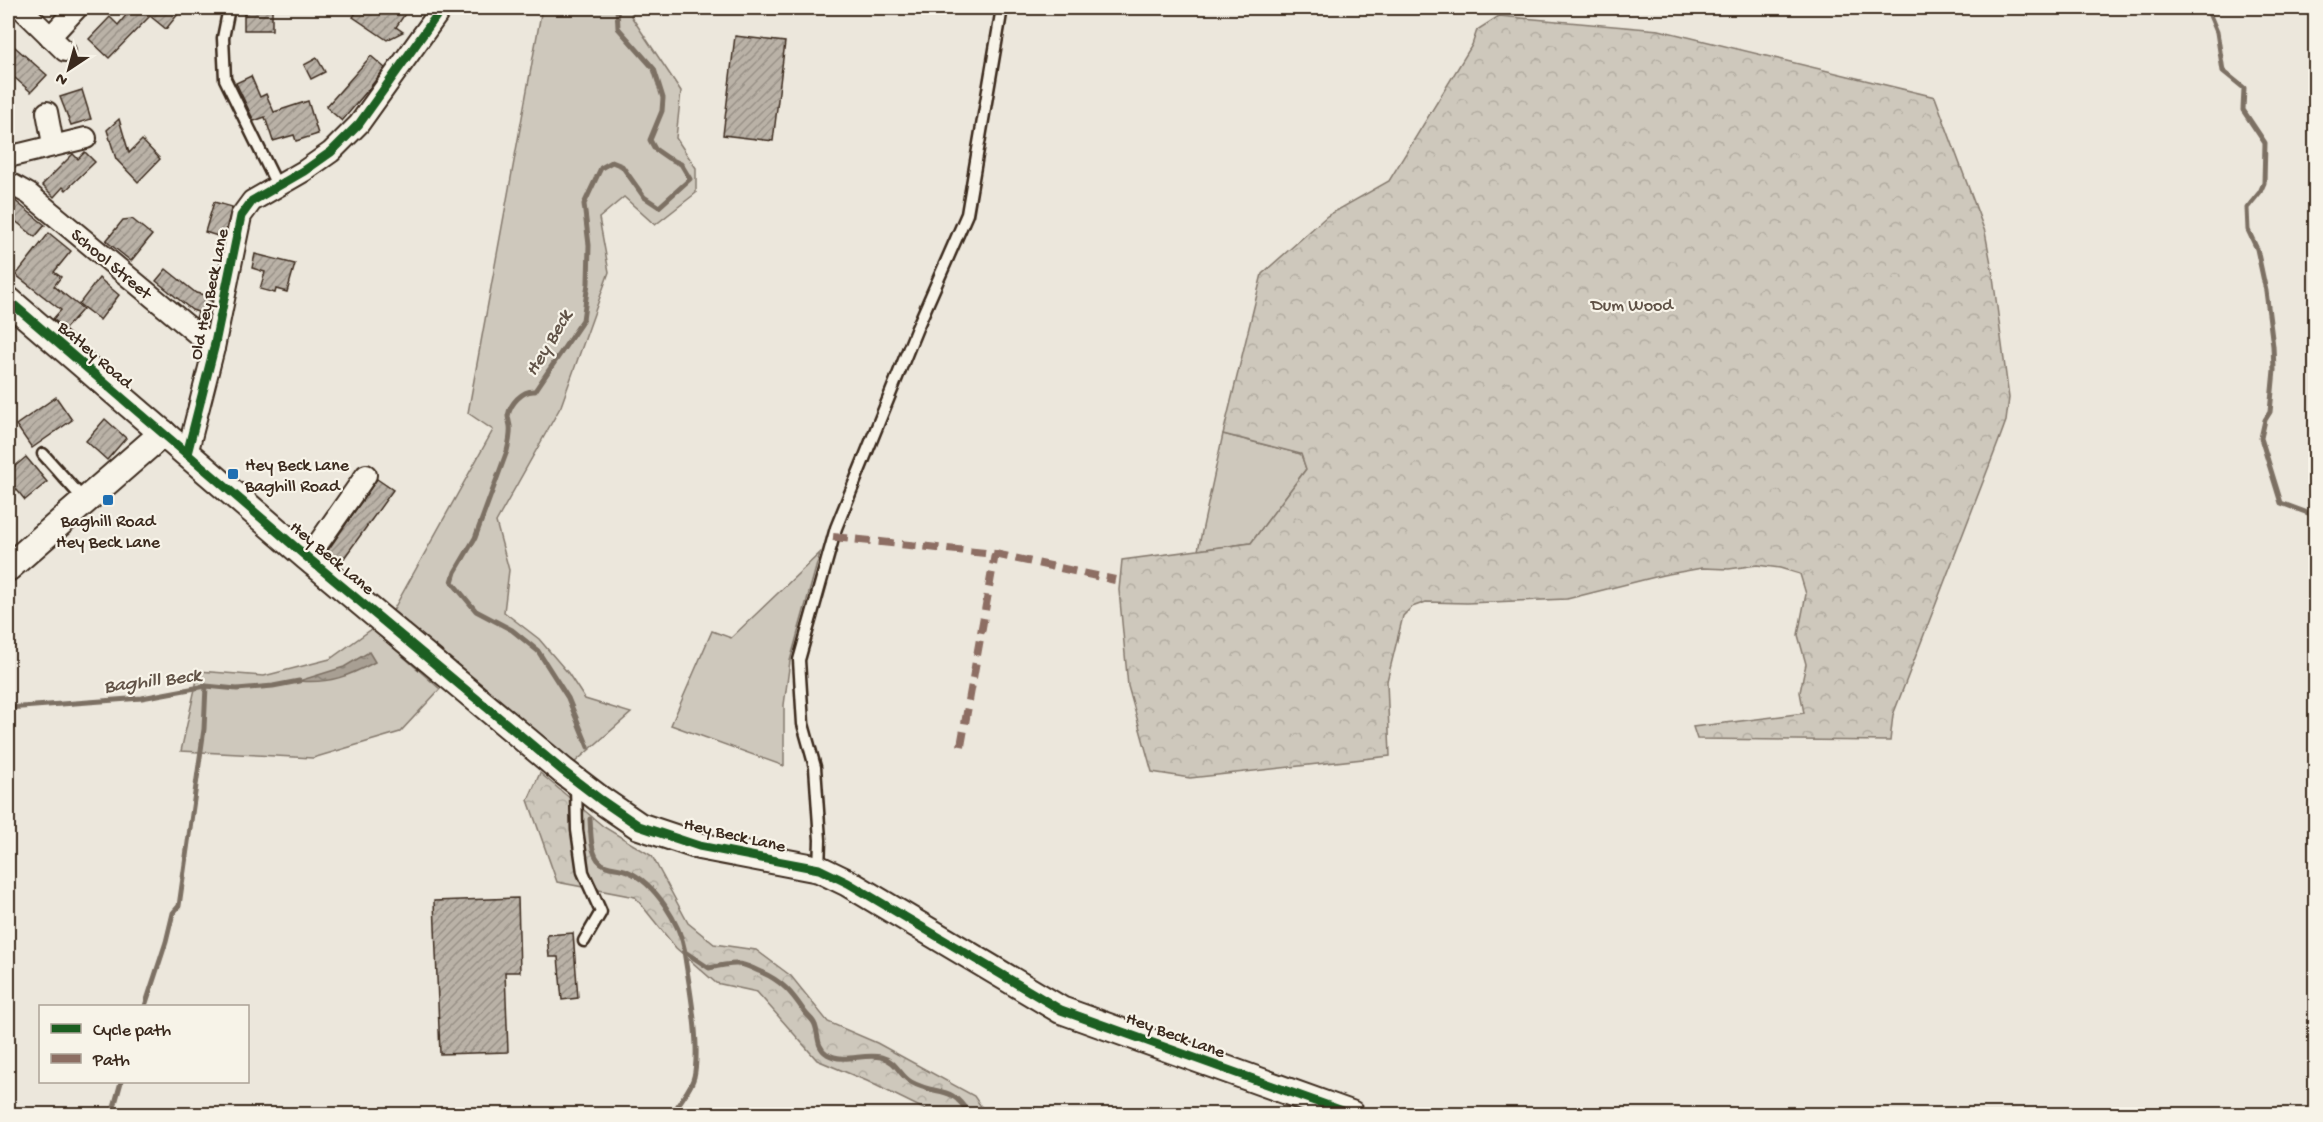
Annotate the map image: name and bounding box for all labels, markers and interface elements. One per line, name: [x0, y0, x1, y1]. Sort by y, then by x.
north arrow: [39, 39, 99, 99]
text: N: [52, 67, 72, 89]
street label: School Street: [66, 225, 156, 306]
street label: Old Hey Beck Lane: [186, 226, 235, 362]
park label: Dum Wood: [1590, 296, 1674, 317]
water label: Hey Beck: [521, 305, 580, 381]
street label: Batley Road: [52, 317, 137, 395]
place label: Hey Beck Lane Baghill Road: [244, 456, 350, 498]
marker: Hey Beck Lane Baghill Road: [226, 467, 240, 481]
marker: Baghill Road Hey Beck Lane: [101, 493, 115, 507]
place label: Baghill Road Hey Beck Lane: [56, 512, 161, 554]
street label: Hey Beck Lane: [285, 517, 379, 601]
water label: Baghill Beck: [103, 665, 204, 700]
street label: Hey Beck Lane: [681, 815, 788, 859]
legend: [39, 1005, 249, 1083]
street label: Hey Beck Lane: [1123, 1009, 1228, 1064]
text: Cycle path: [93, 1021, 171, 1042]
text: Path: [92, 1051, 130, 1072]

